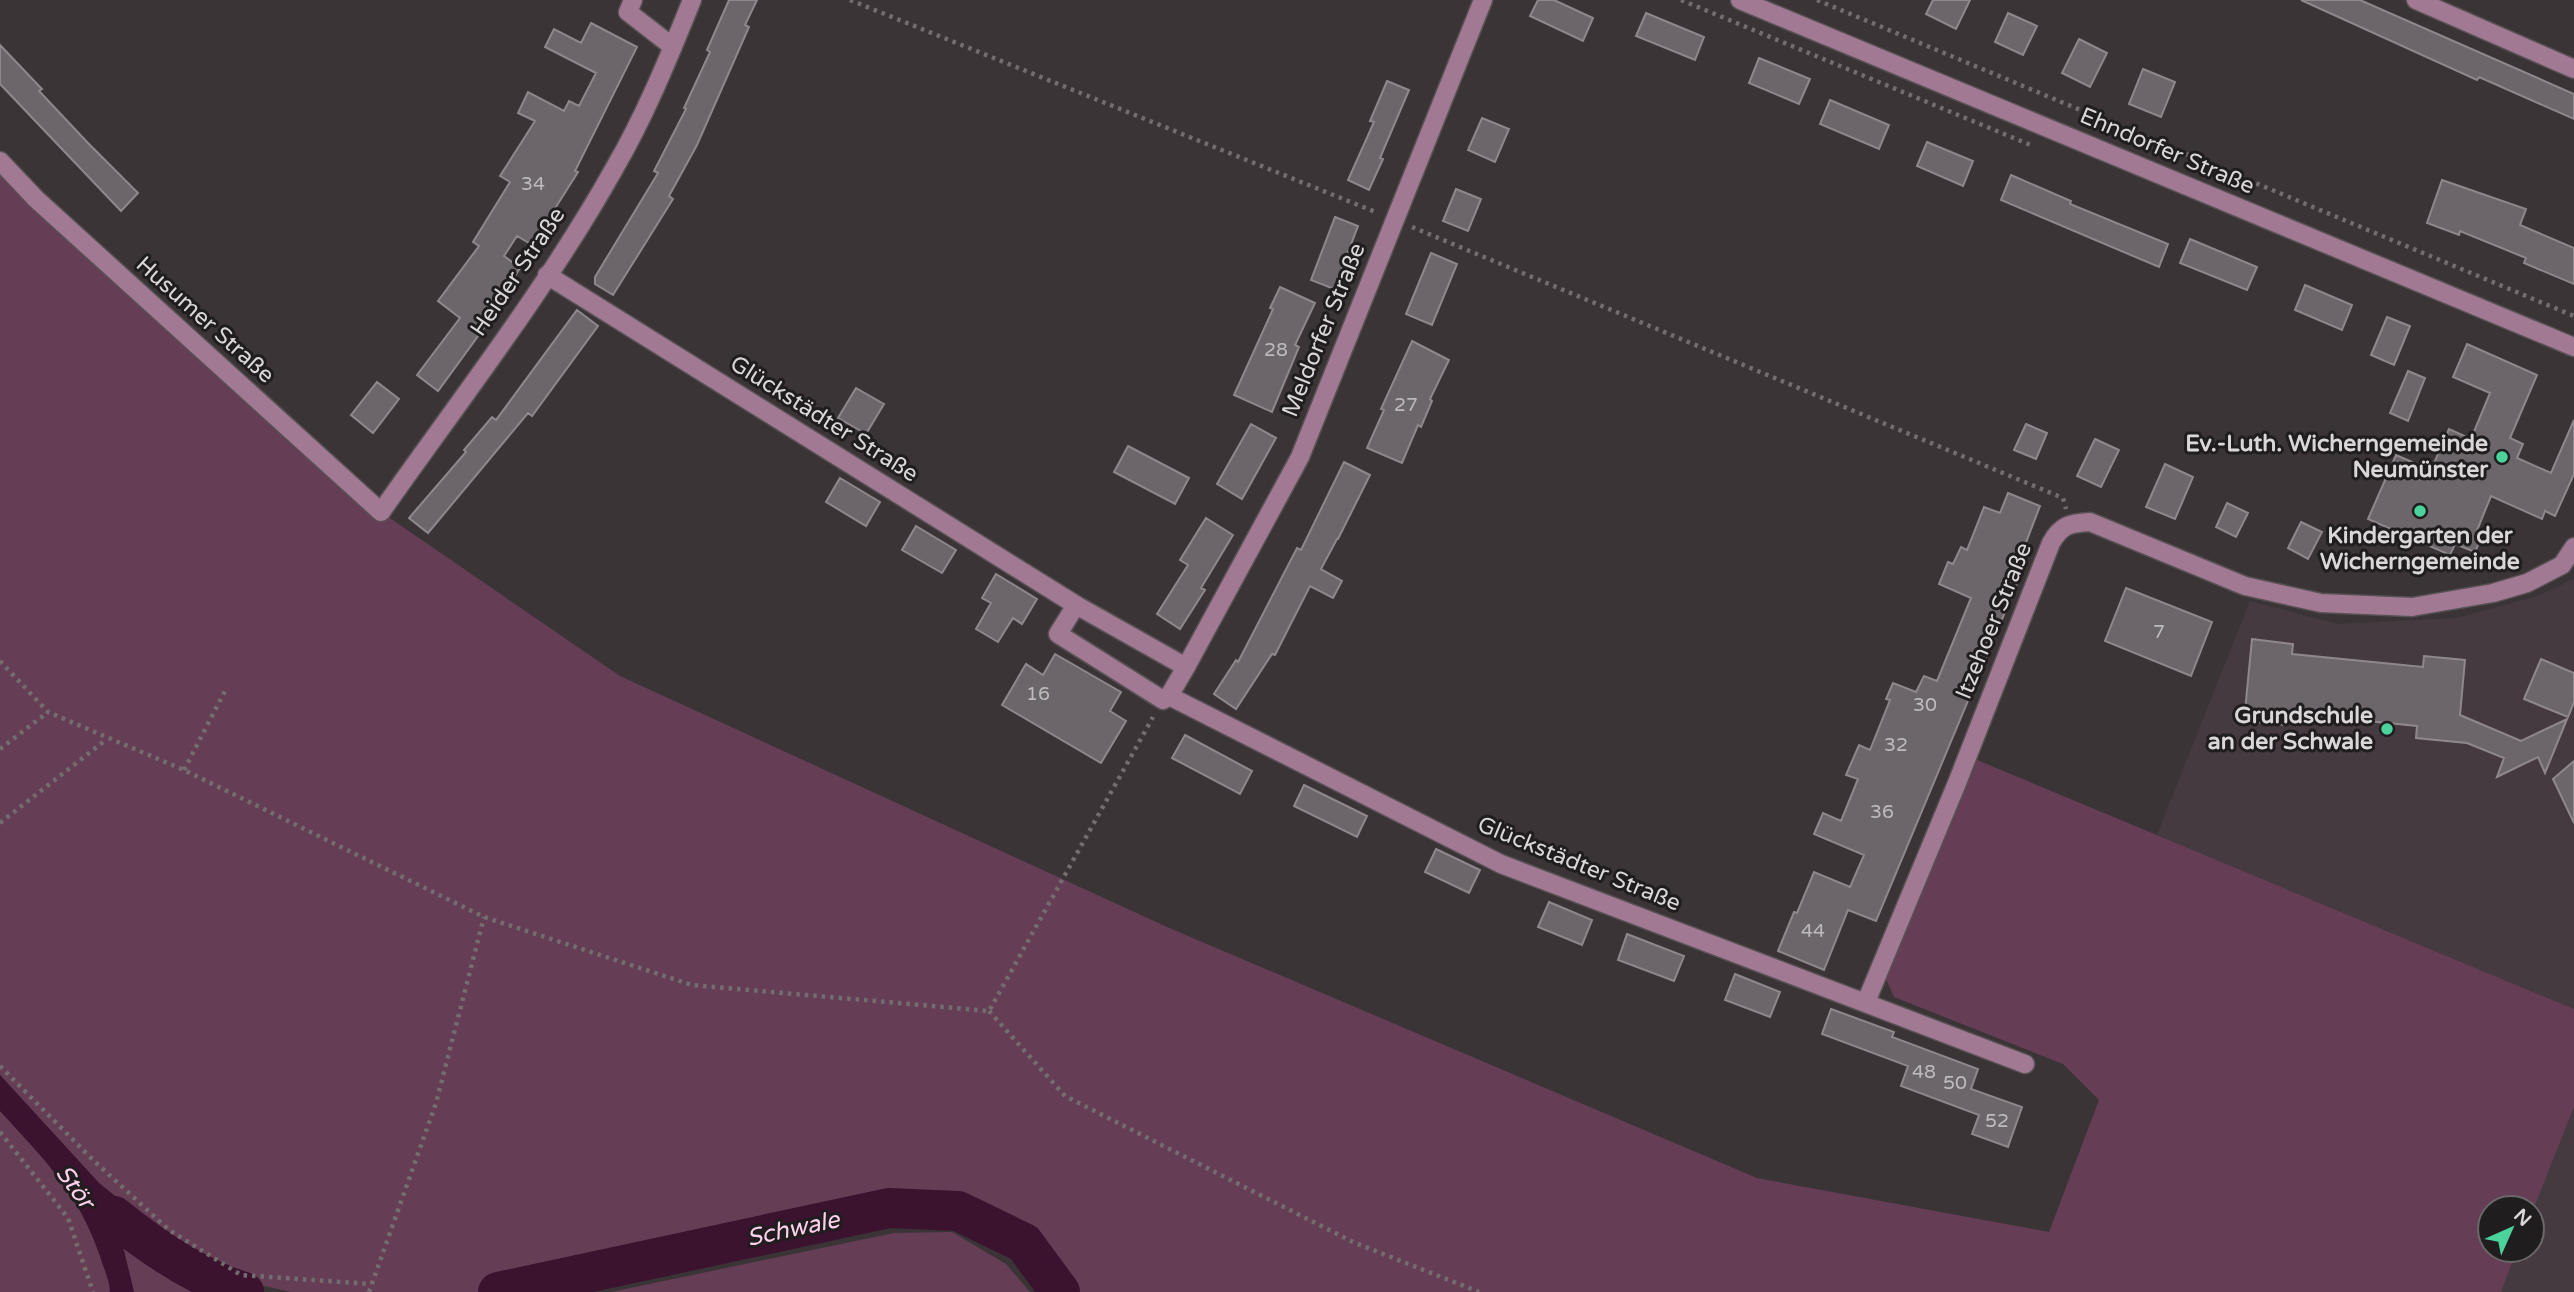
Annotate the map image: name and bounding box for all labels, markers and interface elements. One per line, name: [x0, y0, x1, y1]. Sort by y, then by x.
street label: Ehndorfer Straße: [2075, 102, 2259, 200]
house number: 34: [521, 173, 545, 195]
street label: Heider Straße: [465, 202, 571, 342]
street label: Meldorfer Straße: [1276, 239, 1372, 421]
street label: Husumer Straße: [130, 251, 280, 389]
house number: 28: [1264, 339, 1288, 361]
street label: Glückstädter Straße: [725, 350, 923, 488]
house number: 27: [1394, 394, 1418, 416]
place label: Ev.-Luth. Wicherngemeinde Neumünster: [2185, 430, 2489, 484]
marker: Ev.-Luth. Wicherngemeinde Neumünster: [2494, 449, 2510, 465]
marker: Kindergarten der Wicherngemeinde: [2412, 503, 2428, 519]
place label: Kindergarten der Wicherngemeinde: [2320, 522, 2520, 576]
street label: Itzehoer Straße: [1950, 539, 2038, 703]
house number: 7: [2153, 621, 2165, 643]
house number: 16: [1026, 683, 1050, 705]
house number: 30: [1913, 694, 1937, 716]
place label: Grundschule an der Schwale: [2208, 702, 2373, 756]
marker: Grundschule an der Schwale: [2379, 721, 2395, 737]
house number: 32: [1884, 734, 1908, 756]
house number: 36: [1870, 801, 1894, 823]
street label: Glückstädter Straße: [1473, 810, 1685, 918]
house number: 44: [1801, 920, 1825, 942]
house number: 48: [1912, 1061, 1936, 1083]
house number: 50: [1943, 1072, 1967, 1094]
house number: 52: [1985, 1110, 2009, 1132]
water label: Stör: [49, 1159, 102, 1217]
north arrow: [2476, 1194, 2546, 1264]
water label: Schwale: [744, 1205, 843, 1253]
text: N: [2509, 1205, 2535, 1231]

